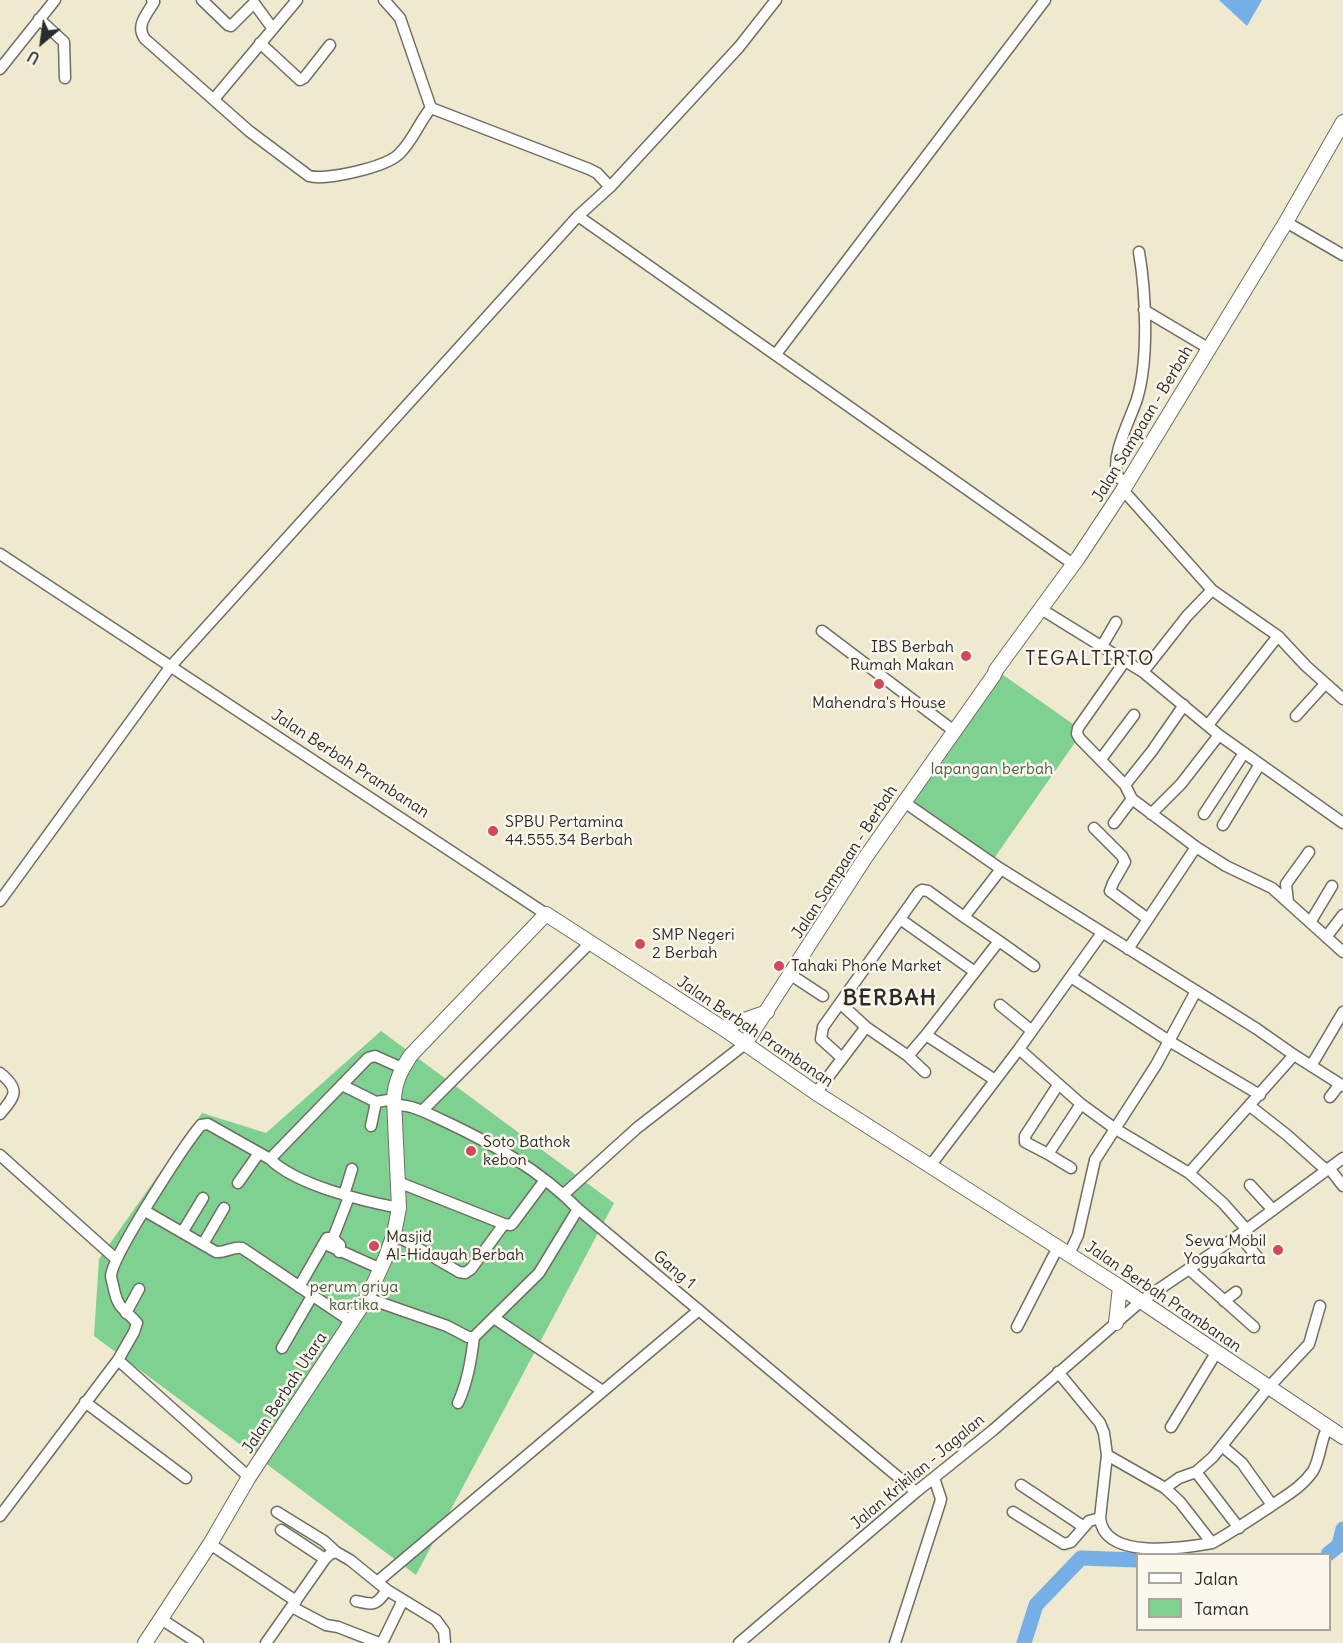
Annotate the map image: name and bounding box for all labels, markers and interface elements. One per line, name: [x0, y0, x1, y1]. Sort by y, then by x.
north arrow: [12, 12, 72, 72]
text: U: [24, 46, 43, 69]
street label: Jalan Sampaan - Berbah: [1089, 342, 1197, 506]
place label: IBS Berbah Rumah Makan: [850, 637, 954, 675]
district label: TEGALTIRTO: [1025, 647, 1155, 671]
marker: IBS Berbah Rumah Makan: [959, 649, 973, 663]
marker: Mahendra's House: [872, 677, 886, 691]
place label: Mahendra's House: [812, 693, 946, 713]
street label: Jalan Berbah Prambanan: [267, 706, 433, 822]
park label: lapangan berbah: [931, 759, 1053, 779]
street label: Jalan Sampaan - Berbah: [788, 782, 902, 942]
place label: SPBU Pertamina 44.555.34 Berbah: [505, 812, 633, 850]
marker: SPBU Pertamina 44.555.34 Berbah: [486, 824, 500, 838]
place label: SMP Negeri 2 Berbah: [652, 925, 735, 963]
marker: SMP Negeri 2 Berbah: [633, 937, 647, 951]
place label: Tahaki Phone Market: [791, 956, 941, 976]
marker: Tahaki Phone Market: [772, 959, 786, 973]
street label: Jalan Berbah Prambanan: [673, 972, 837, 1092]
district label: BERBAH: [843, 986, 937, 1012]
place label: Soto Bathok kebon: [483, 1132, 570, 1170]
marker: Soto Bathok kebon: [464, 1144, 478, 1158]
place label: Masjid Al-Hidayah Berbah: [386, 1227, 524, 1265]
place label: Sewa Mobil Yogyakarta: [1184, 1231, 1266, 1269]
street label: Jalan Berbah Prambanan: [1081, 1237, 1245, 1357]
marker: Masjid Al-Hidayah Berbah: [367, 1239, 381, 1253]
marker: Sewa Mobil Yogyakarta: [1271, 1243, 1285, 1257]
street label: Gang 1: [649, 1247, 699, 1293]
park label: perum griya kartika: [310, 1277, 398, 1315]
street label: Jalan Berbah Utara: [239, 1329, 331, 1457]
street label: Jalan Krikilan - Jagalan: [847, 1411, 989, 1533]
legend: [1136, 1553, 1331, 1631]
text: Jalan: [1194, 1567, 1238, 1590]
text: Taman: [1194, 1597, 1249, 1620]

